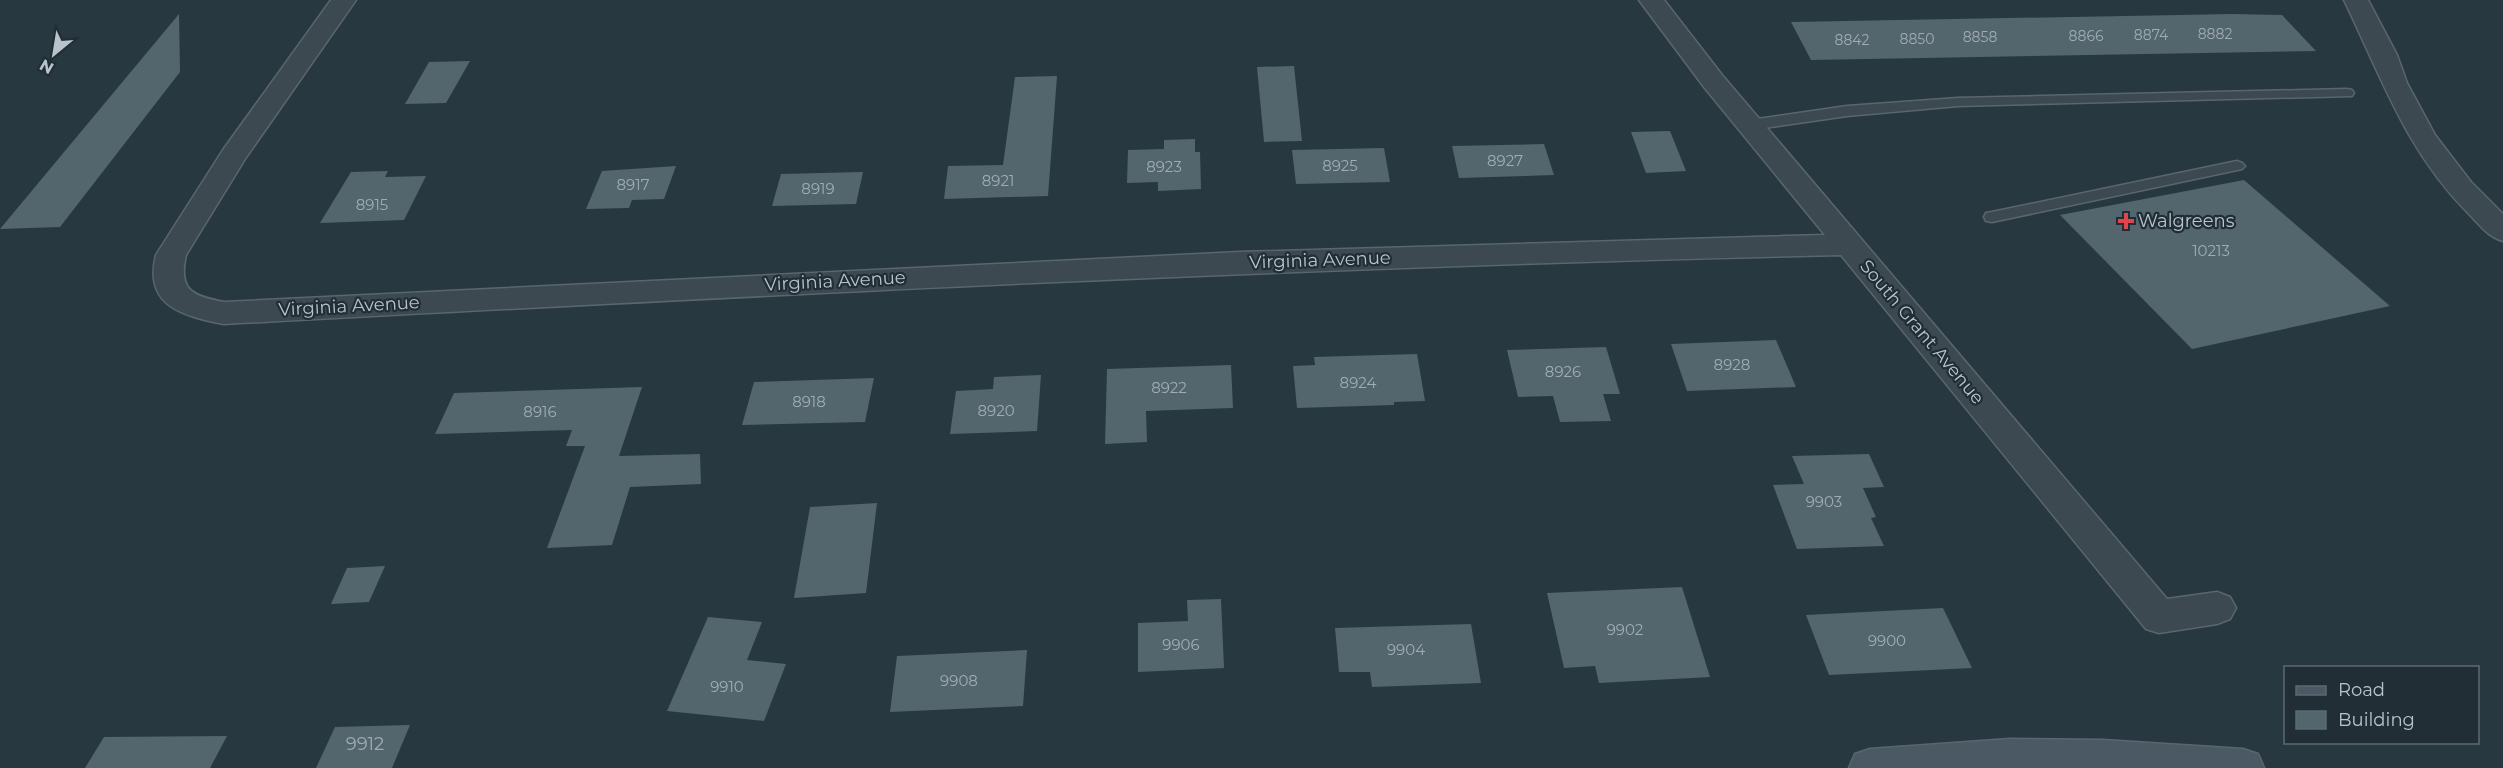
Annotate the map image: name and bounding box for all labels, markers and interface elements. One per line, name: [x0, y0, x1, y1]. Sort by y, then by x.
north arrow: [24, 24, 84, 84]
house number: 8882: [2198, 25, 2232, 43]
house number: 8874: [2134, 26, 2169, 44]
house number: 8866: [2069, 27, 2104, 45]
house number: 8858: [1963, 28, 1997, 46]
house number: 8850: [1899, 30, 1935, 48]
house number: 8842: [1834, 31, 1870, 49]
text: N: [36, 55, 57, 78]
house number: 8927: [1487, 151, 1523, 170]
house number: 8925: [1322, 156, 1358, 175]
house number: 8923: [1146, 157, 1182, 176]
house number: 8921: [982, 171, 1014, 190]
house number: 8917: [617, 175, 650, 194]
house number: 8919: [801, 179, 835, 198]
house number: 8915: [356, 195, 388, 214]
place label: Walgreens: [2138, 210, 2235, 232]
marker: Walgreens: [2119, 214, 2133, 228]
house number: 10213: [2192, 241, 2230, 260]
street label: Virginia Avenue: [1249, 247, 1391, 273]
street label: South Grant Avenue: [1855, 255, 1989, 409]
street label: Virginia Avenue: [764, 266, 906, 296]
street label: Virginia Avenue: [278, 291, 420, 321]
house number: 8928: [1714, 355, 1750, 374]
house number: 8926: [1545, 362, 1581, 381]
house number: 8924: [1340, 373, 1376, 392]
house number: 8922: [1151, 378, 1187, 397]
house number: 8918: [792, 392, 826, 411]
house number: 8920: [977, 401, 1015, 420]
house number: 8916: [523, 402, 557, 421]
house number: 9903: [1806, 492, 1842, 511]
house number: 9902: [1607, 620, 1643, 639]
house number: 9900: [1868, 631, 1906, 650]
house number: 9906: [1162, 635, 1200, 654]
house number: 9904: [1387, 640, 1425, 659]
legend: [2284, 666, 2479, 744]
house number: 9908: [940, 671, 978, 690]
house number: 9910: [710, 677, 744, 696]
text: Road: [2338, 679, 2385, 701]
text: Building: [2338, 709, 2415, 731]
house number: 9912: [346, 733, 384, 755]

